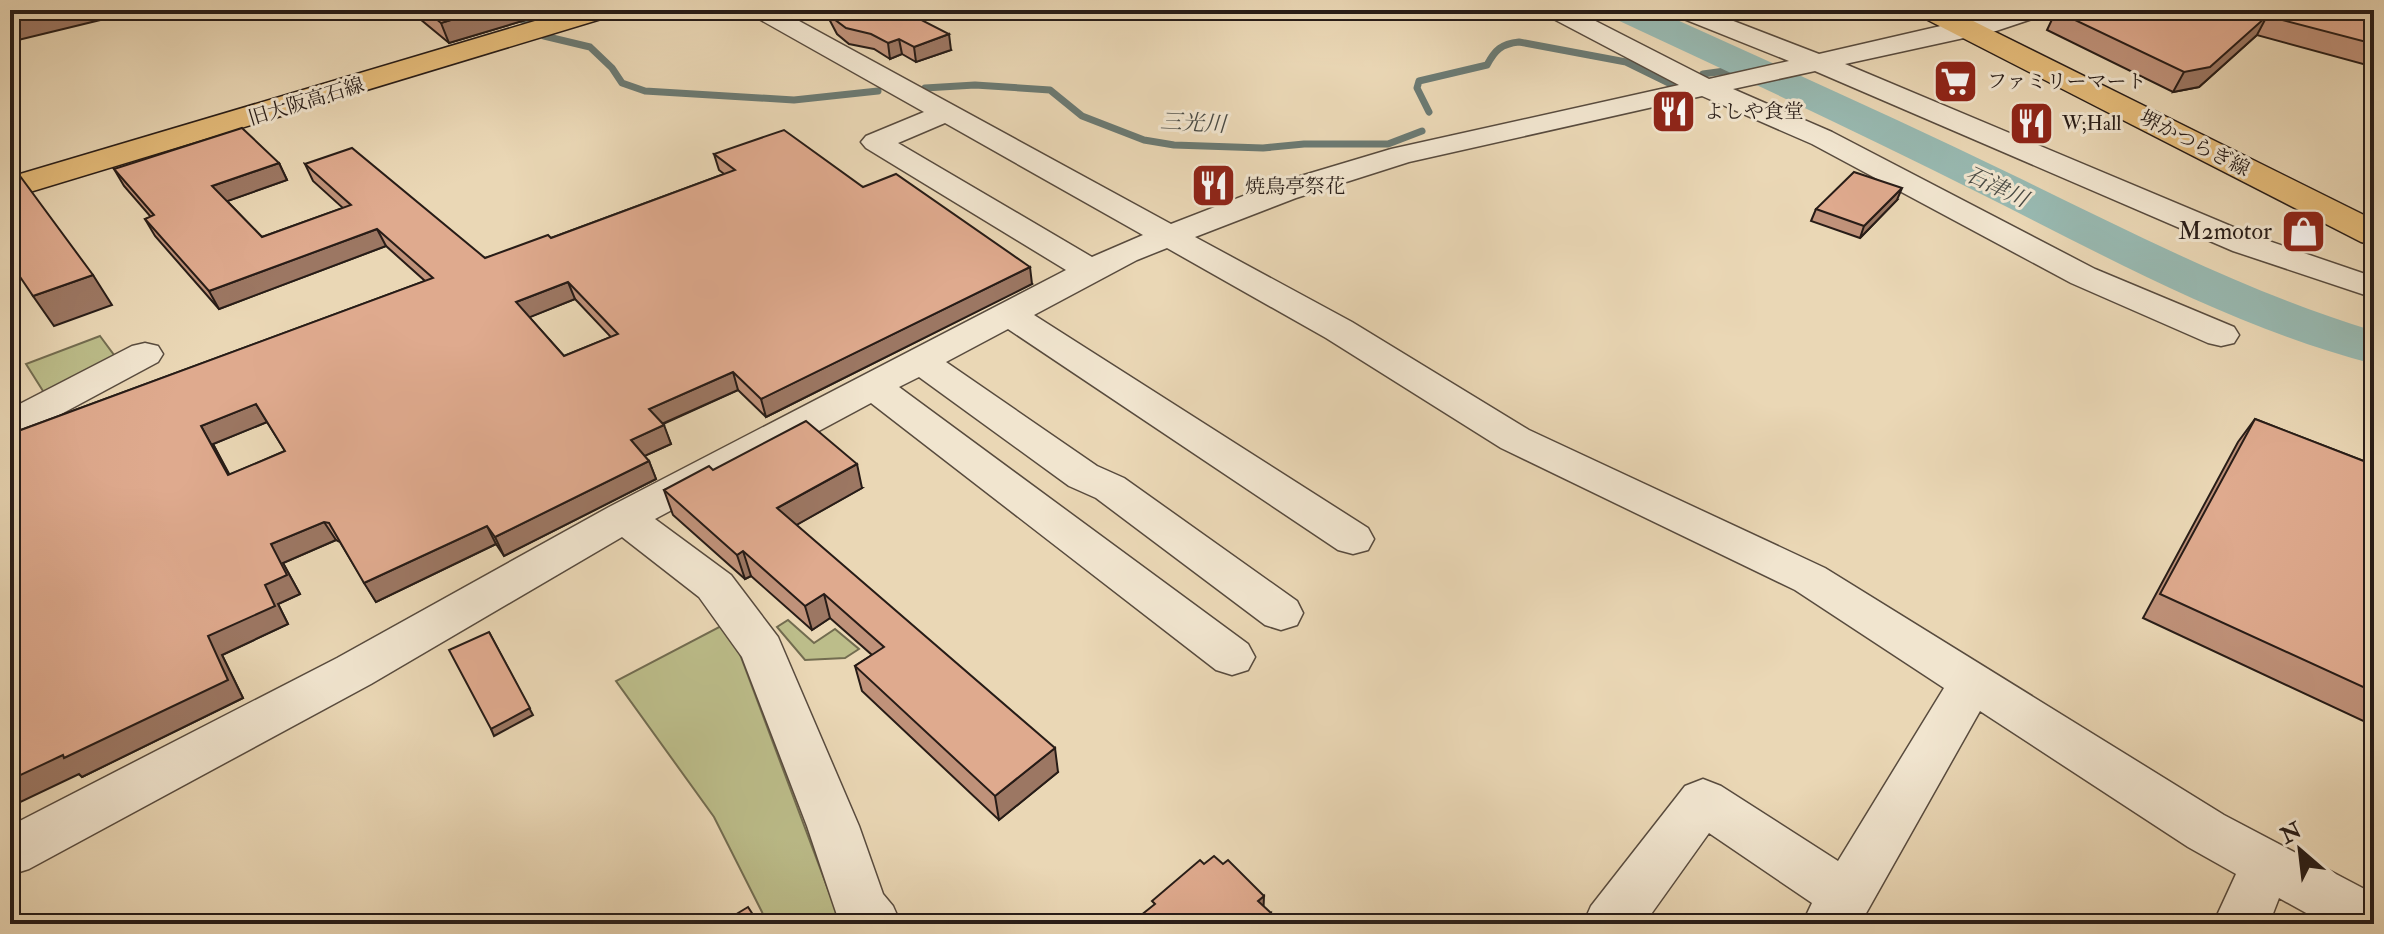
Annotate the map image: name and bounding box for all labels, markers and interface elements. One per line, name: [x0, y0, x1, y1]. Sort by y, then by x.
supermarket icon: ファミリーマート: [1932, 57, 1980, 105]
place label: ファミリーマート: [1987, 69, 2147, 94]
street label: 旧大阪高石線: [245, 72, 367, 131]
restaurant icon: よしや食堂: [1649, 87, 1697, 135]
place label: よしや食堂: [1704, 99, 1804, 124]
restaurant icon: W;Hall: [2007, 99, 2055, 147]
street label: 堺かつらぎ線: [2136, 105, 2254, 182]
water label: 三光川: [1159, 107, 1229, 139]
place label: W;Hall: [2061, 111, 2121, 136]
water label: 石津川: [1961, 160, 2034, 214]
restaurant icon: 焼鳥亭祭花: [1190, 162, 1238, 210]
place label: 焼鳥亭祭花: [1245, 174, 1345, 199]
shop icon: M2motor: [2279, 207, 2327, 255]
place label: M2motor: [2178, 216, 2272, 247]
north arrow: [2260, 810, 2340, 890]
text: N: [2275, 816, 2307, 851]

